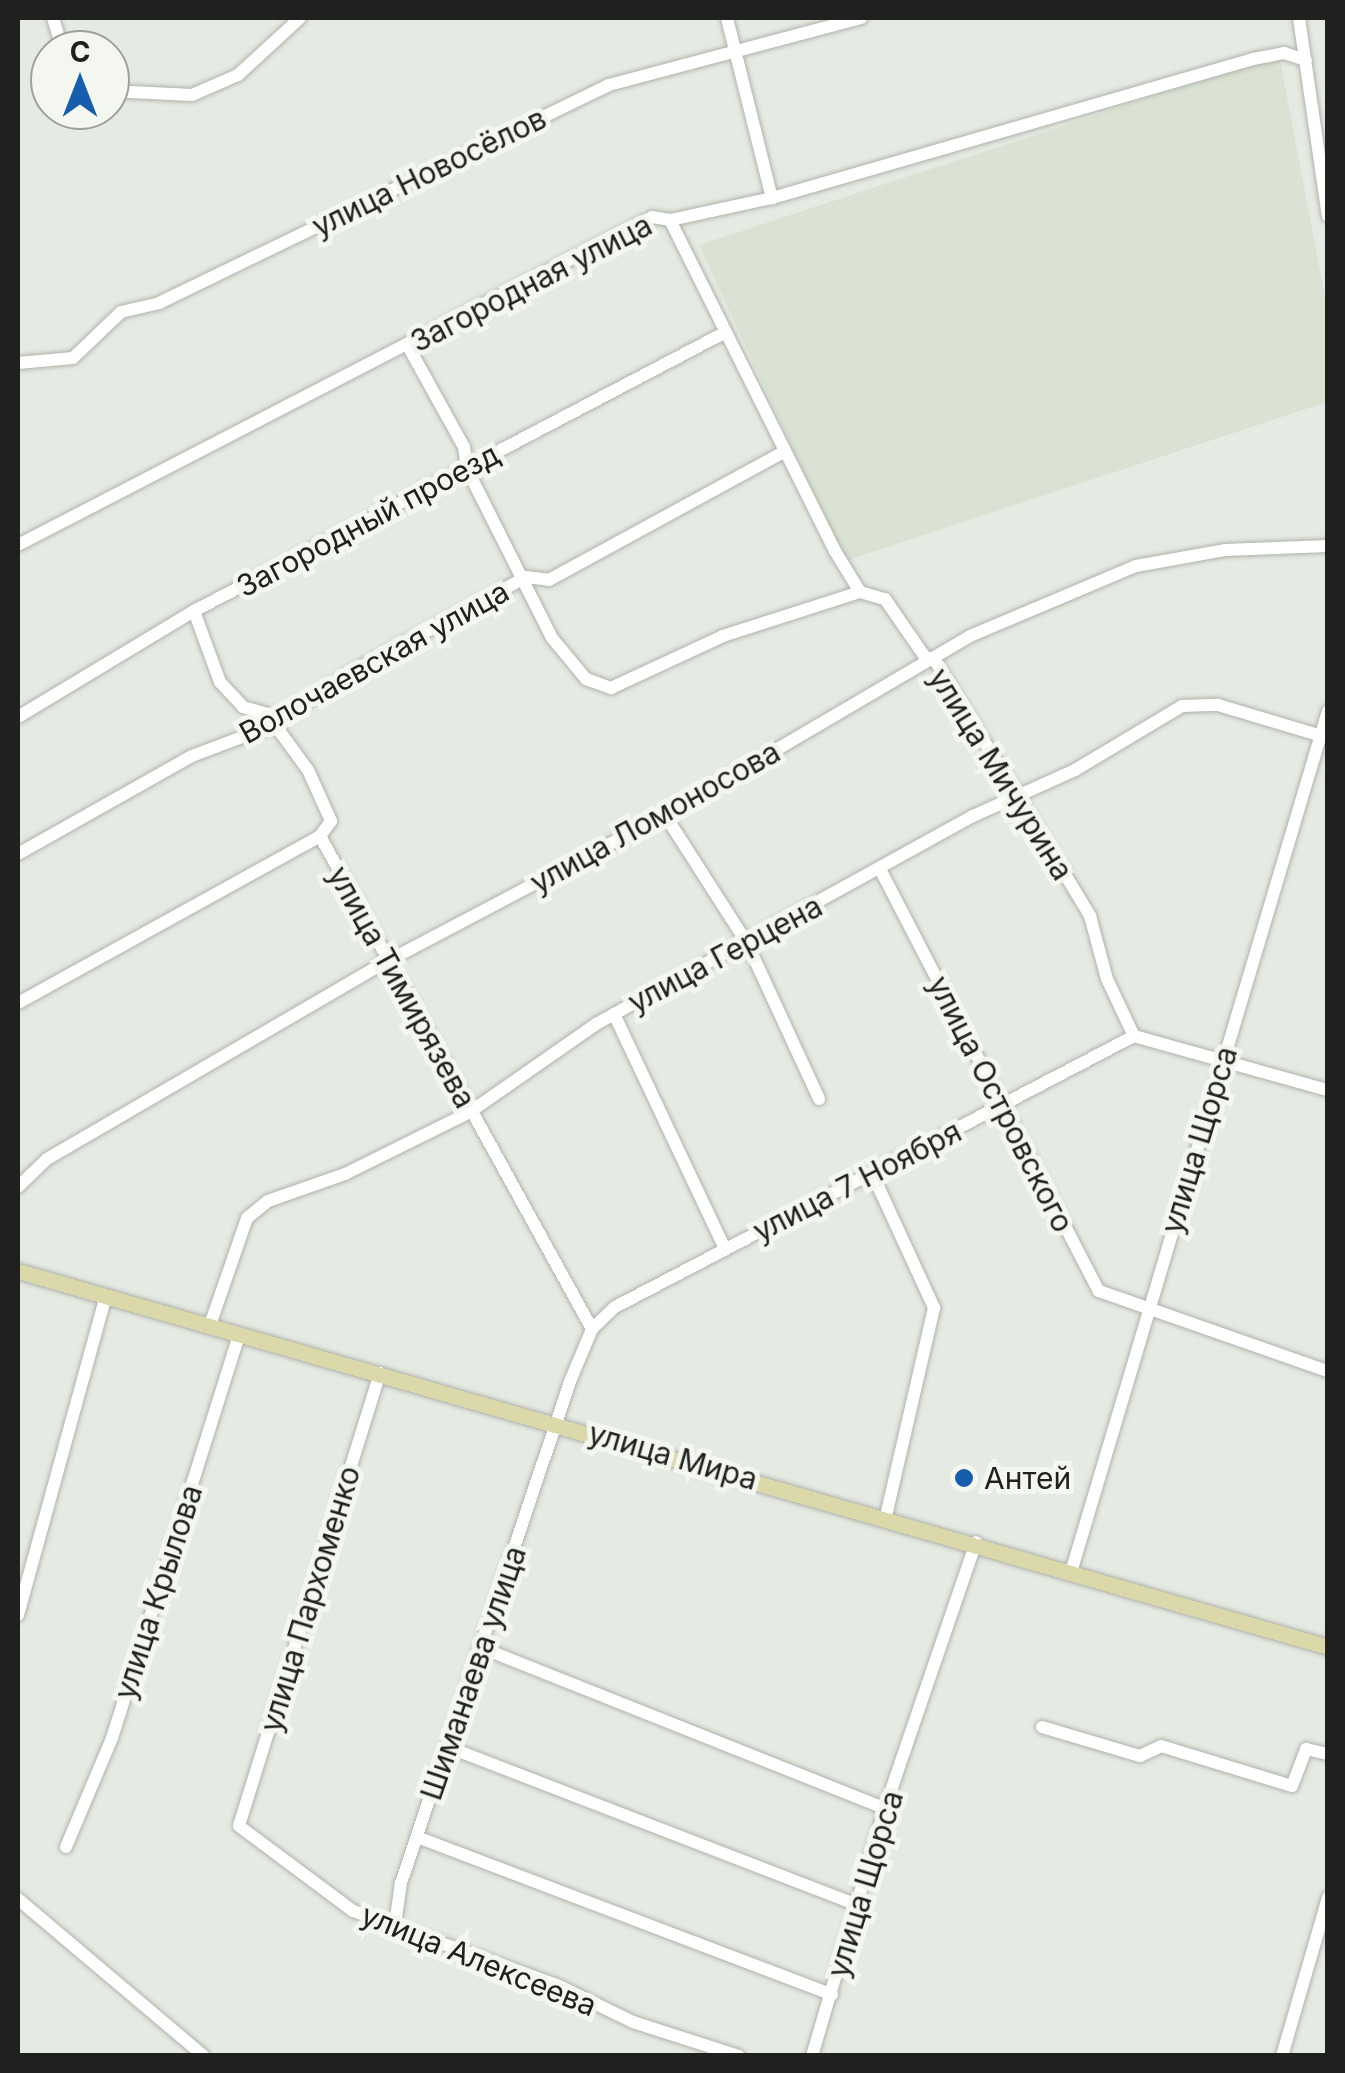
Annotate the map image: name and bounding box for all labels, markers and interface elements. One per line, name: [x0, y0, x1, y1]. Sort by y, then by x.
north arrow: [30, 30, 130, 130]
text: С: [70, 35, 90, 69]
street label: улица Новосёлов: [306, 100, 552, 244]
street label: Загородная улица: [404, 207, 658, 359]
street label: Загородный проезд: [231, 435, 505, 605]
street label: Волочаевская улица: [233, 573, 515, 751]
street label: улица Мичурина: [921, 661, 1081, 887]
street label: улица Ломоносова: [524, 733, 786, 901]
street label: улица Тимирязева: [321, 860, 483, 1114]
street label: улица Герцена: [622, 888, 828, 1020]
street label: улица Островского: [921, 970, 1081, 1238]
street label: улица Щорса: [1154, 1042, 1244, 1238]
street label: улица 7 Ноября: [747, 1113, 967, 1249]
street label: улица Мира: [584, 1415, 762, 1497]
place label: Антей: [984, 1460, 1071, 1496]
street label: улица Пархоменко: [252, 1462, 368, 1736]
marker: Антей: [953, 1467, 975, 1489]
street label: улица Крылова: [106, 1480, 210, 1704]
street label: Шиманаева улица: [413, 1541, 533, 1805]
street label: улица Щорса: [820, 1786, 910, 1982]
street label: улица Алексеева: [356, 1896, 602, 2024]

